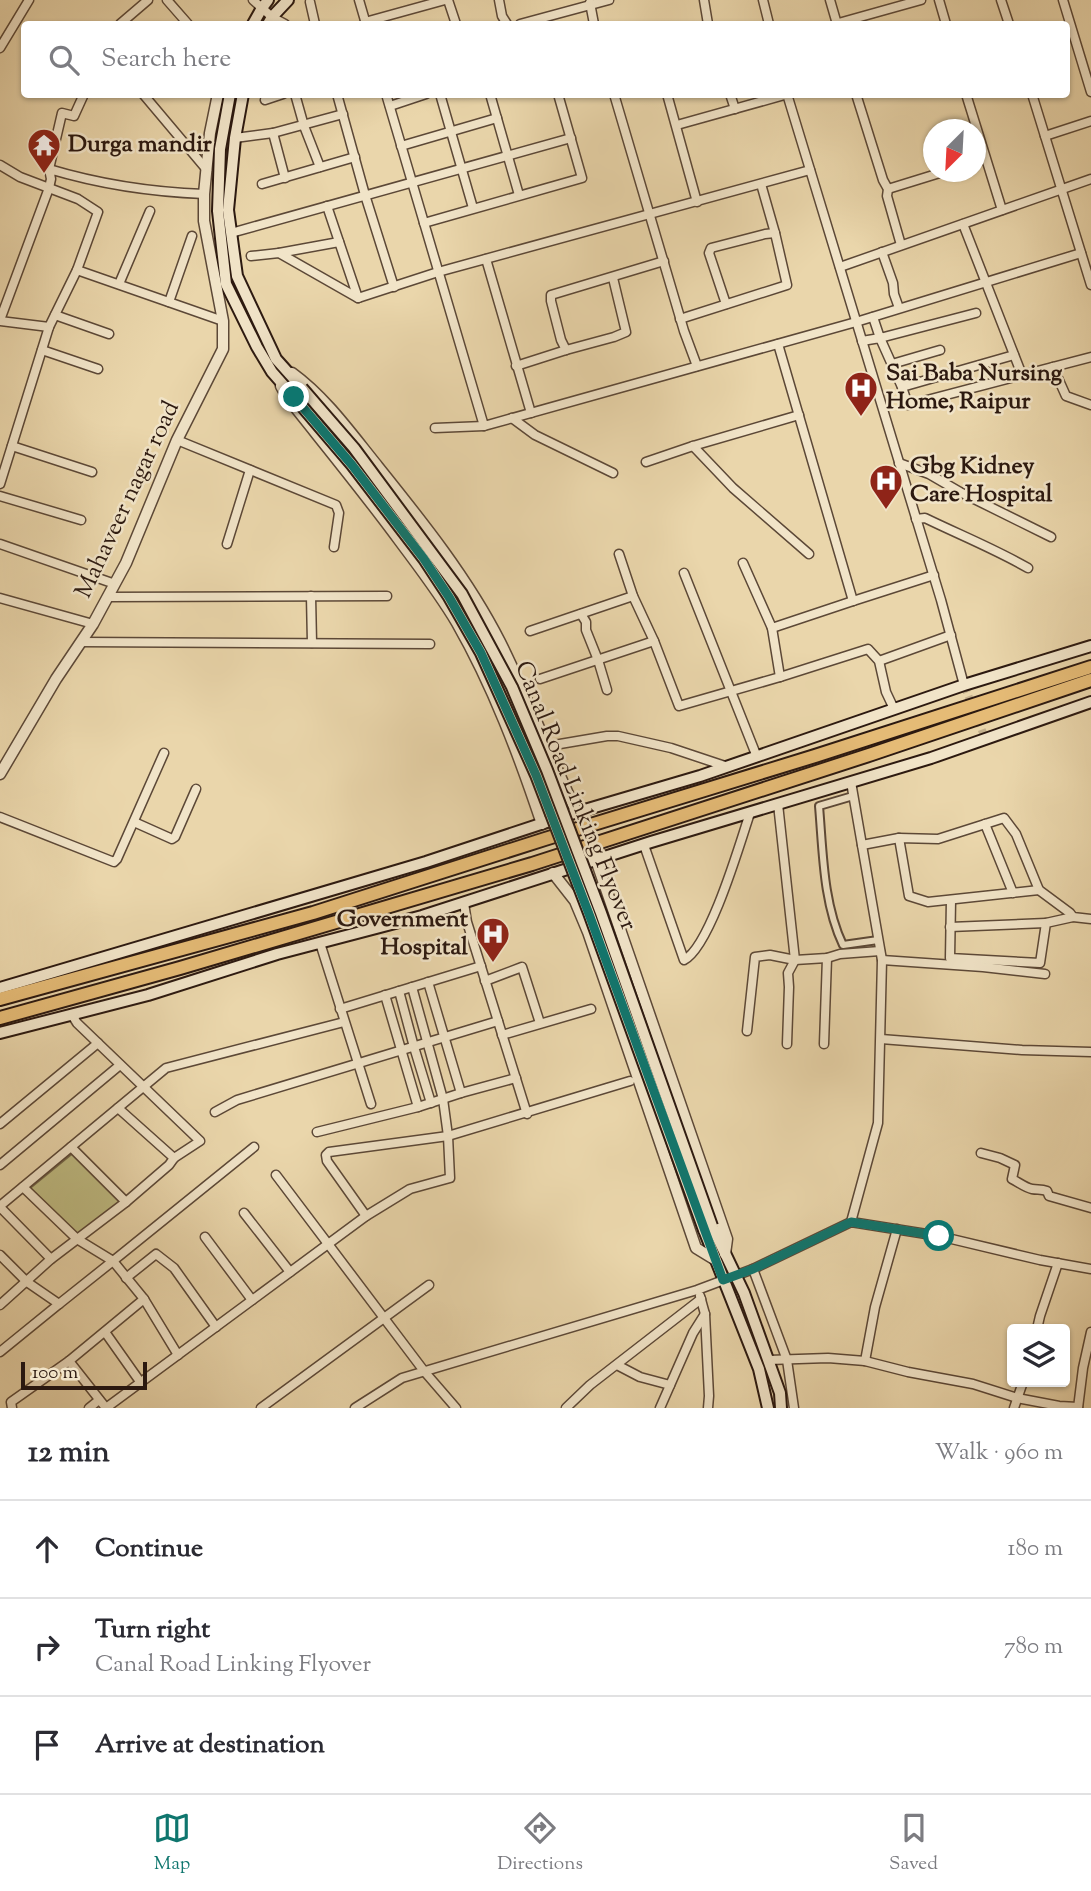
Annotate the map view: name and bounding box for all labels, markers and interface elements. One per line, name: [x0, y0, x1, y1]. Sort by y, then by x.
search box: [21, 21, 1070, 98]
icon: search: [45, 41, 83, 79]
text: Search here: [101, 41, 231, 78]
north arrow: [923, 119, 986, 182]
temple icon: Durga mandir: [25, 126, 63, 175]
place label: Durga mandir: [68, 128, 213, 162]
place label: Sai Baba Nursing Home, Raipur: [886, 357, 1063, 419]
hospital icon: Sai Baba Nursing Home, Raipur: [842, 369, 880, 418]
route end: [278, 381, 309, 412]
street label: Mahaveer nagar road: [67, 395, 189, 604]
place label: Gbg Kidney Care Hospital: [910, 450, 1053, 512]
hospital icon: Gbg Kidney Care Hospital: [867, 462, 905, 511]
street label: Canal Road Linking Flyover: [505, 656, 645, 936]
place label: Government Hospital: [337, 903, 469, 965]
hospital icon: Government Hospital: [474, 915, 512, 964]
route start: [923, 1220, 954, 1251]
map controls: [1007, 1324, 1070, 1387]
button: layers: [1007, 1324, 1070, 1387]
scale bar: [21, 1359, 147, 1391]
text: 100 m: [32, 1360, 78, 1387]
text: 12 min: [28, 1432, 110, 1475]
text: Walk · 960 m: [935, 1437, 1063, 1470]
icon: ahead: [28, 1530, 66, 1568]
text: Continue: [95, 1531, 203, 1568]
text: 180 m: [1008, 1533, 1063, 1566]
text: Turn right: [95, 1612, 210, 1649]
icon: right: [28, 1628, 66, 1666]
text: 780 m: [1004, 1631, 1063, 1664]
text: Canal Road Linking Flyover: [95, 1649, 371, 1682]
icon: arrive: [28, 1726, 66, 1764]
text: Arrive at destination: [95, 1727, 325, 1764]
tab: Map: [153, 1809, 191, 1878]
tab: Directions: [497, 1809, 583, 1878]
tab: Saved: [889, 1809, 938, 1878]

